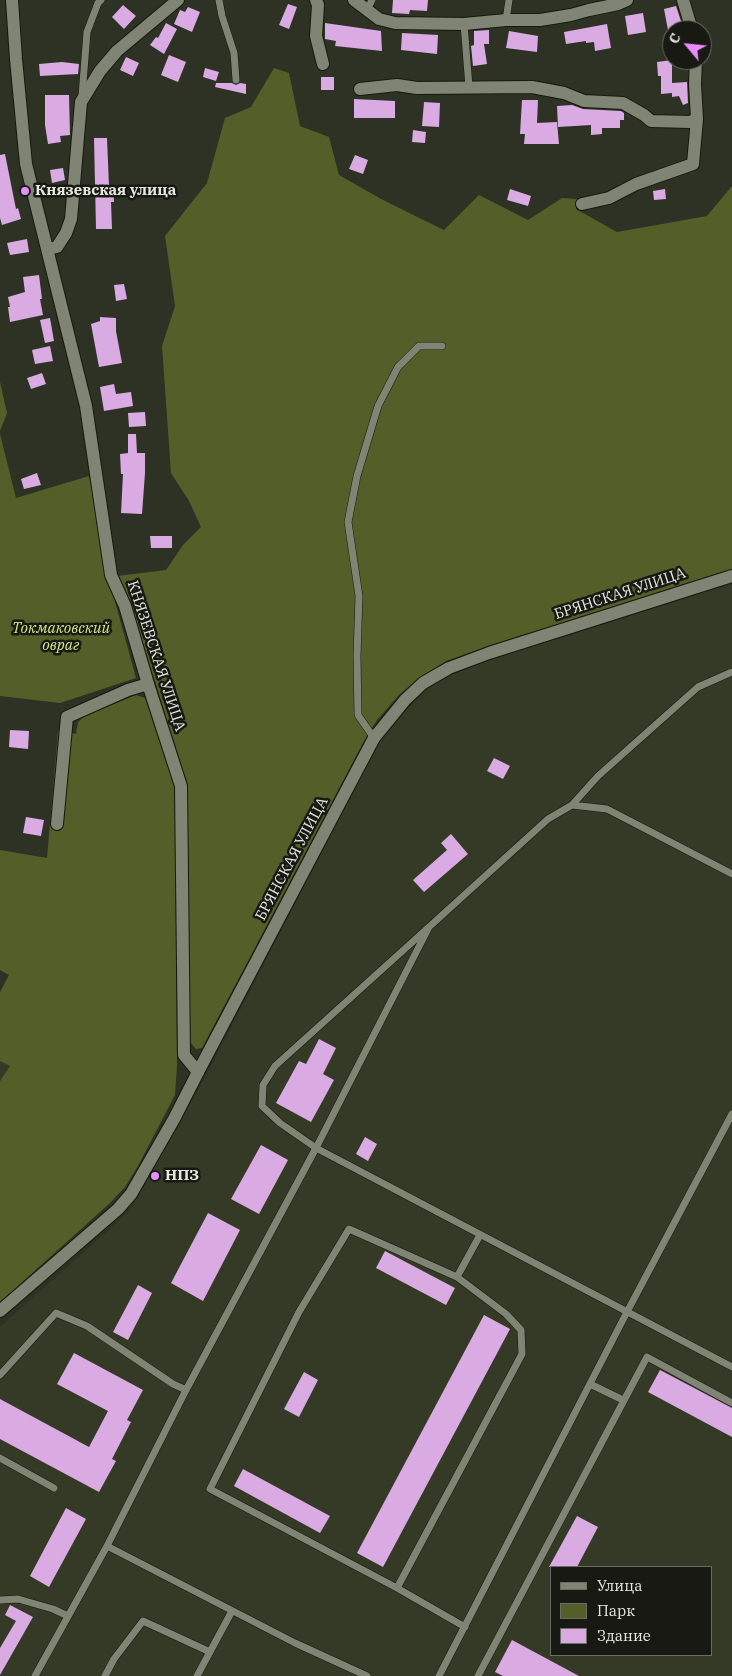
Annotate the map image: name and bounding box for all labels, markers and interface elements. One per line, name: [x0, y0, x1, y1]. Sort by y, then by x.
north arrow: [662, 20, 712, 70]
text: С: [665, 30, 685, 47]
place label: Князевская улица: [35, 182, 176, 200]
marker: Князевская улица: [19, 185, 31, 197]
street label: БРЯНСКАЯ УЛИЦА: [552, 564, 688, 624]
street label: КНЯЗЕВСКАЯ УЛИЦА: [123, 578, 189, 734]
park label: Токмаковский овраг: [12, 620, 110, 655]
street label: БРЯНСКАЯ УЛИЦА: [252, 794, 332, 924]
place label: НПЗ: [165, 1167, 199, 1185]
marker: НПЗ: [149, 1170, 161, 1182]
legend: [550, 1566, 712, 1656]
text: Улица: [597, 1576, 642, 1595]
text: Парк: [597, 1601, 635, 1620]
text: Здание: [597, 1626, 651, 1645]

